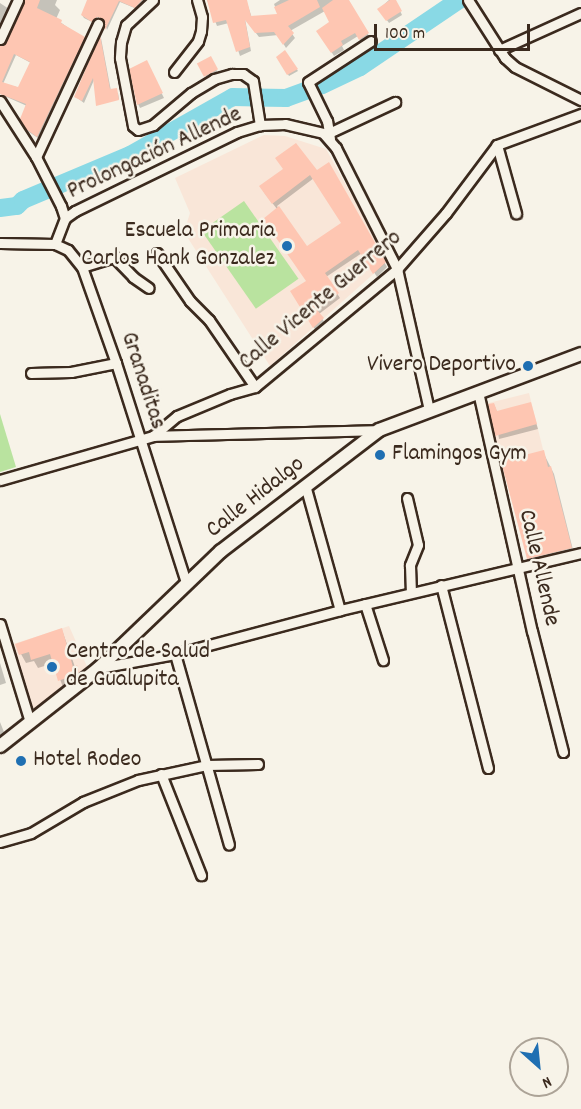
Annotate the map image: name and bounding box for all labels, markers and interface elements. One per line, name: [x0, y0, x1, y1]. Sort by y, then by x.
scale bar: [377, 12, 533, 50]
text: 100 m: [385, 22, 425, 47]
street label: Prolongación Allende: [63, 101, 247, 207]
place label: Escuela Primaria Carlos Hank Gonzalez: [81, 218, 275, 274]
street label: Calle Vicente Guerrero: [234, 224, 408, 378]
marker: Escuela Primaria Carlos Hank Gonzalez: [280, 239, 294, 253]
street label: Granaditas: [113, 329, 171, 433]
place label: Vivero Deportivo: [367, 352, 516, 380]
marker: Vivero Deportivo: [521, 359, 535, 373]
place label: Flamingos Gym: [392, 441, 527, 469]
marker: Flamingos Gym: [373, 448, 387, 462]
street label: Calle Hidalgo: [201, 451, 311, 545]
street label: Calle Allende: [511, 507, 565, 629]
place label: Centro de Salud de Gualupita: [66, 639, 210, 695]
marker: Centro de Salud de Gualupita: [43, 658, 61, 676]
place label: Hotel Rodeo: [33, 747, 141, 775]
marker: Hotel Rodeo: [14, 754, 28, 768]
north arrow: [509, 1037, 569, 1097]
text: N: [538, 1070, 555, 1094]

